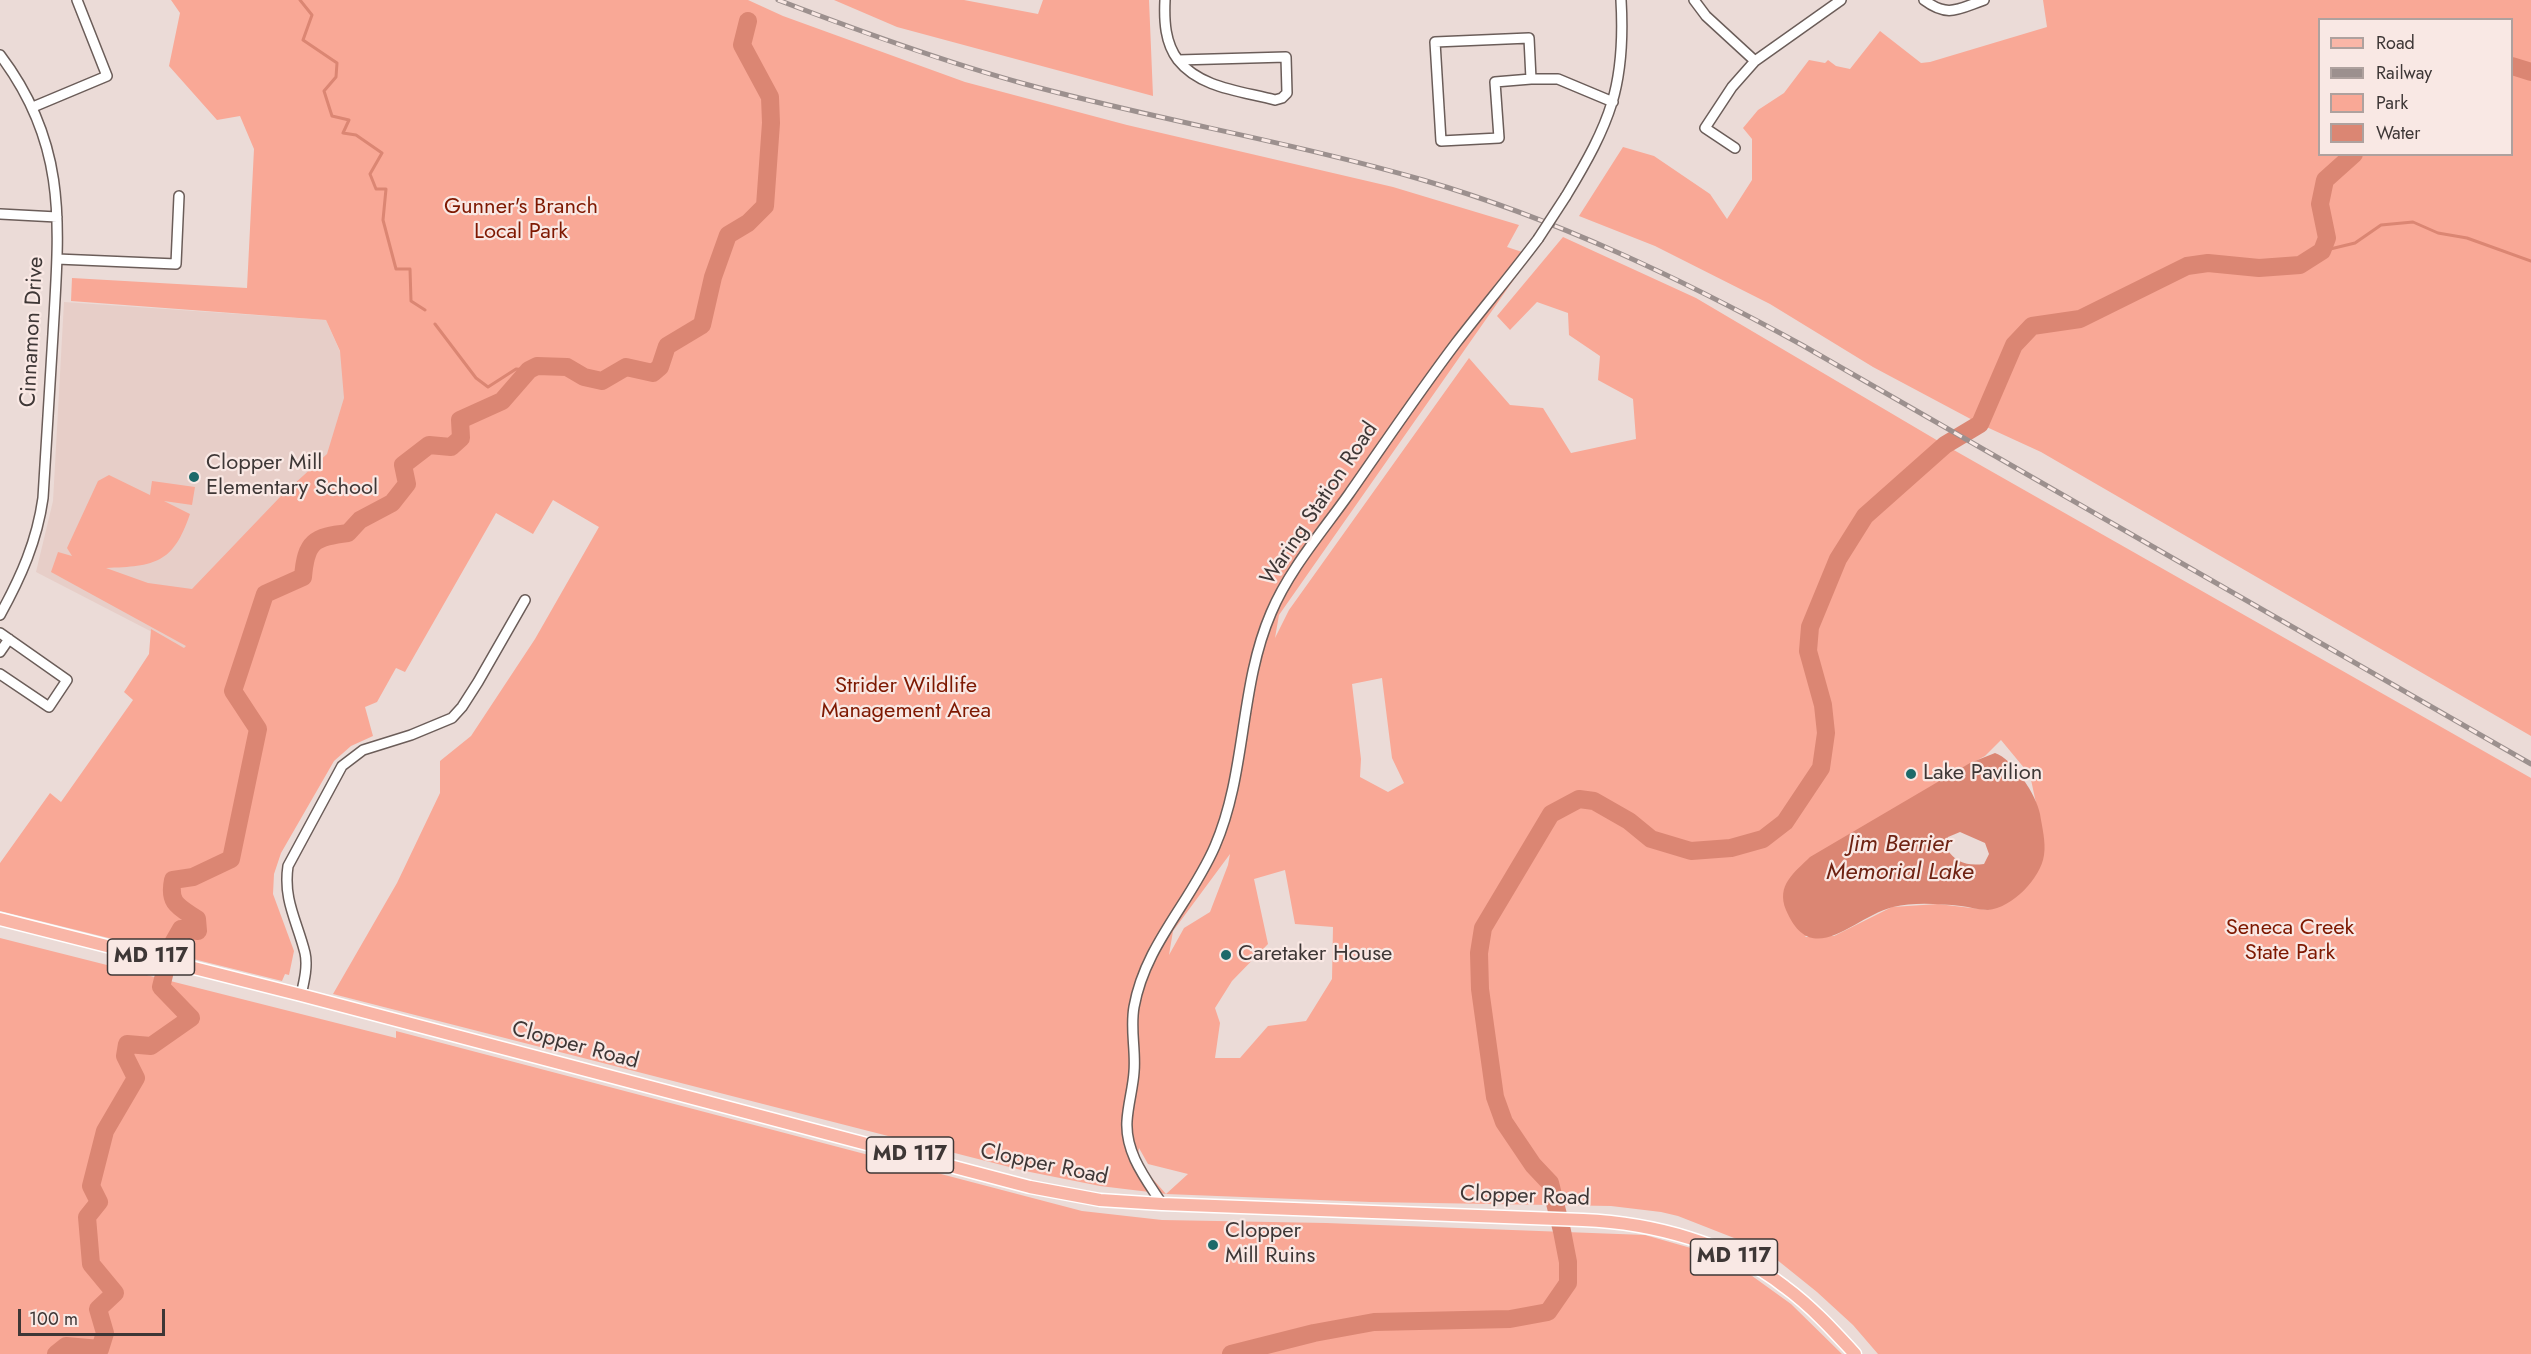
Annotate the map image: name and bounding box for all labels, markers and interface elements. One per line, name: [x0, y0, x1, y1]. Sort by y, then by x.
legend: [2318, 18, 2513, 156]
text: Road: [2376, 30, 2415, 56]
text: Railway: [2376, 60, 2432, 86]
text: Park: [2376, 90, 2408, 116]
text: Water: [2376, 120, 2420, 146]
park label: Gunner's Branch Local Park: [444, 195, 598, 246]
street label: Cinnamon Drive: [16, 256, 50, 408]
street label: Waring Station Road: [1256, 418, 1384, 590]
place label: Clopper Mill Elementary School: [206, 451, 378, 502]
marker: Clopper Mill Elementary School: [187, 470, 201, 484]
park label: Strider Wildlife Management Area: [821, 674, 991, 726]
place label: Lake Pavilion: [1923, 761, 2042, 787]
marker: Lake Pavilion: [1904, 767, 1918, 781]
water label: Jim Berrier Memorial Lake: [1826, 831, 1974, 887]
park label: Seneca Creek State Park: [2226, 916, 2354, 968]
road number: MD 117: [108, 939, 195, 975]
place label: Caretaker House: [1238, 942, 1392, 968]
marker: Caretaker House: [1219, 948, 1233, 962]
street label: Clopper Road: [509, 1016, 641, 1076]
road number: MD 117: [866, 1137, 954, 1173]
street label: Clopper Road: [978, 1139, 1110, 1191]
street label: Clopper Road: [1460, 1182, 1590, 1212]
place label: Clopper Mill Ruins: [1225, 1219, 1315, 1270]
marker: Clopper Mill Ruins: [1206, 1238, 1220, 1252]
road number: MD 117: [1690, 1239, 1778, 1275]
scale bar: [21, 1297, 168, 1335]
text: 100 m: [29, 1306, 78, 1332]

